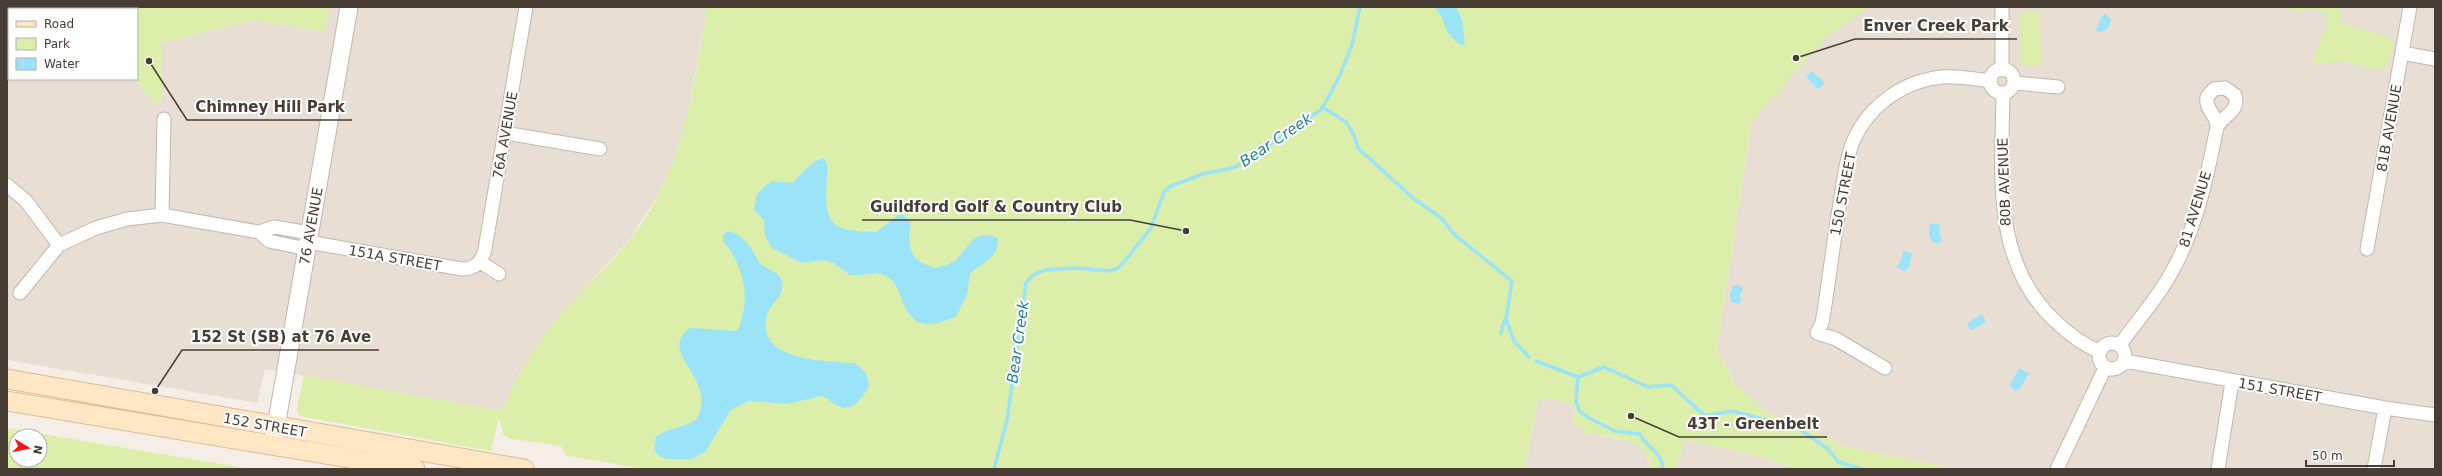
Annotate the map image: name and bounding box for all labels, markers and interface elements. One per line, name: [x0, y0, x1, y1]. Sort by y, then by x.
legend: [8, 8, 138, 80]
callout: Enver Creek Park: [1855, 12, 2017, 39]
text: Road: [44, 17, 74, 31]
text: Enver Creek Park: [1863, 17, 2010, 35]
text: Park: [44, 37, 70, 51]
text: Water: [44, 57, 80, 71]
street label: 81B AVENUE: [2373, 83, 2405, 173]
street label: 76A AVENUE: [489, 90, 521, 180]
callout: Chimney Hill Park: [187, 93, 352, 120]
text: Chimney Hill Park: [195, 98, 346, 116]
water label: Bear Creek: [1236, 108, 1317, 171]
street label: 80B AVENUE: [1994, 137, 2014, 227]
street label: 150 STREET: [1827, 151, 1859, 237]
street label: 81 AVENUE: [2176, 169, 2214, 249]
street label: 76 AVENUE: [296, 186, 326, 266]
callout: Guildford Golf & Country Club: [862, 193, 1130, 220]
text: Guildford Golf & Country Club: [870, 198, 1122, 216]
street label: 151A STREET: [347, 242, 443, 274]
water label: Bear Creek: [1003, 298, 1033, 385]
callout: 152 St (SB) at 76 Ave: [182, 323, 379, 350]
text: 152 St (SB) at 76 Ave: [191, 328, 371, 346]
street label: 151 STREET: [2237, 375, 2323, 405]
street label: 152 STREET: [222, 410, 308, 440]
callout: 43T - Greenbelt: [1679, 410, 1827, 437]
text: 43T - Greenbelt: [1687, 415, 1819, 433]
north arrow: [8, 428, 48, 468]
scale bar: [2306, 442, 2394, 468]
text: N: [30, 444, 45, 455]
text: 50 m: [2312, 449, 2343, 463]

